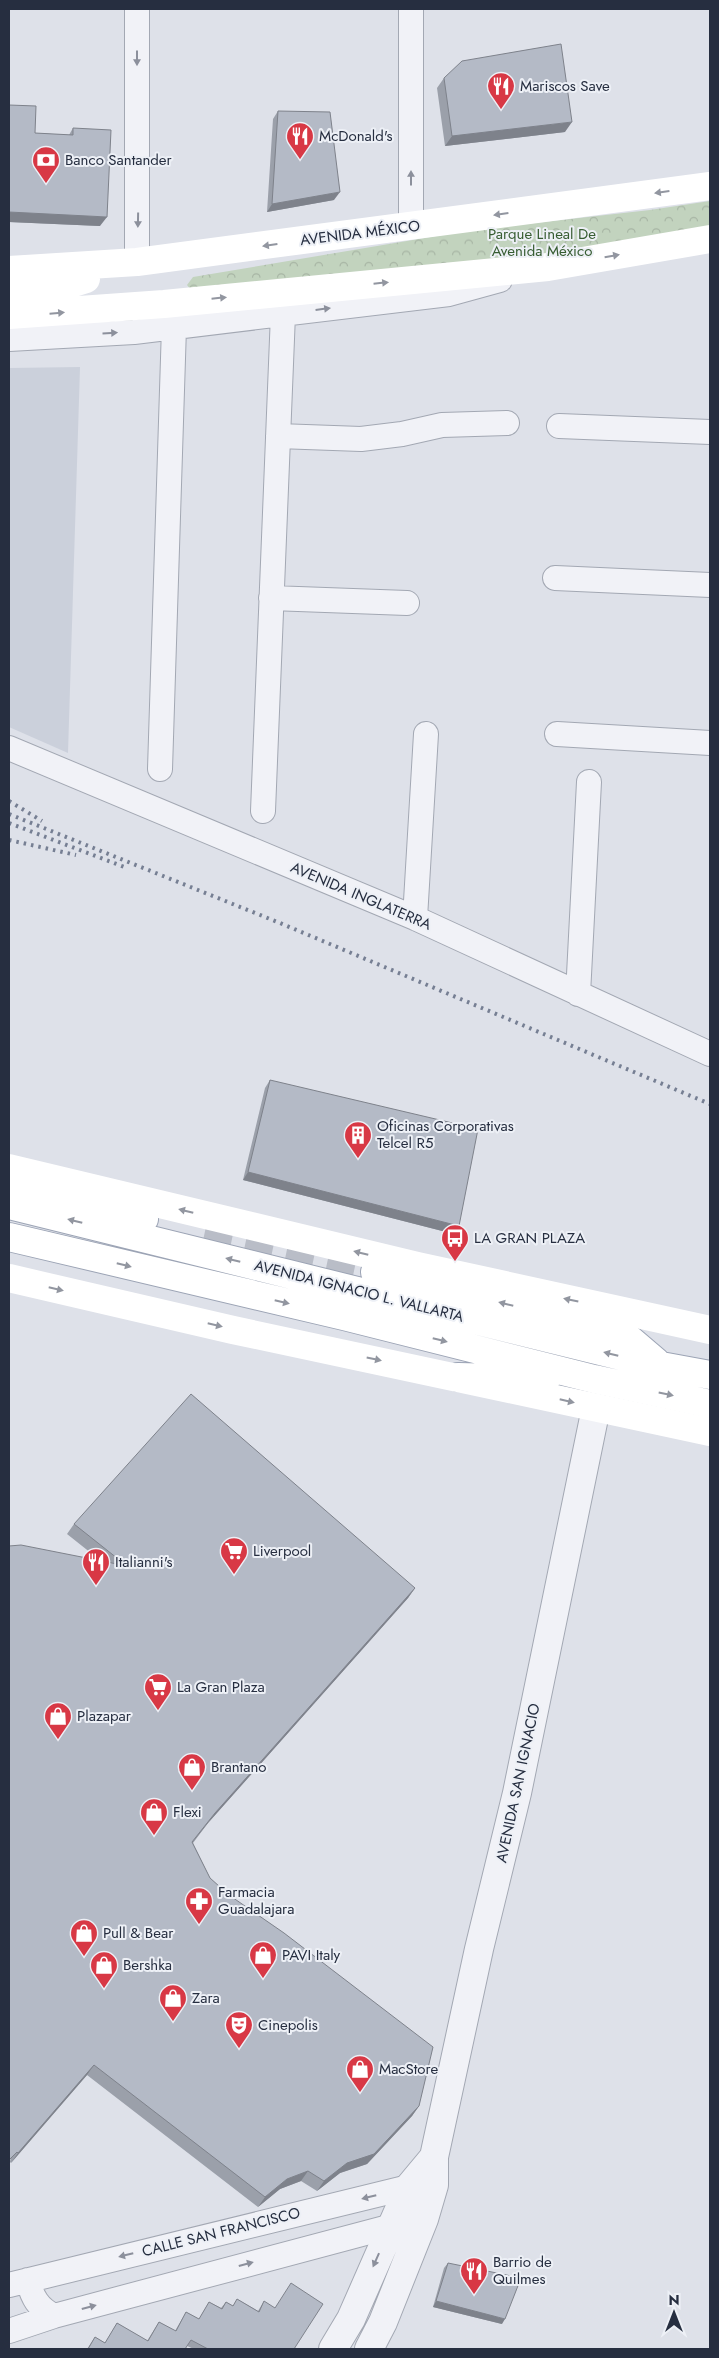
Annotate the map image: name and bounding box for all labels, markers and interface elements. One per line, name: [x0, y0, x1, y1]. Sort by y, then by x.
one-way arrow: [133, 50, 141, 66]
restaurant icon: Mariscos Save: [486, 71, 516, 110]
place label: Mariscos Save: [520, 75, 610, 97]
restaurant icon: McDonald's: [285, 121, 315, 160]
place label: McDonald's: [319, 125, 393, 147]
bank icon: Banco Santander: [31, 145, 61, 184]
place label: Banco Santander: [65, 149, 173, 171]
one-way arrow: [407, 169, 415, 185]
one-way arrow: [654, 189, 670, 197]
one-way arrow: [493, 210, 509, 218]
one-way arrow: [133, 212, 141, 228]
street label: AVENIDA MÉXICO: [299, 215, 421, 251]
park label: Parque Lineal De Avenida México: [488, 223, 596, 262]
one-way arrow: [262, 241, 278, 249]
one-way arrow: [604, 251, 620, 259]
one-way arrow: [373, 279, 389, 287]
one-way arrow: [212, 294, 228, 302]
one-way arrow: [316, 305, 332, 313]
one-way arrow: [50, 309, 66, 317]
one-way arrow: [102, 329, 118, 337]
street label: AVENIDA INGLATERRA: [287, 856, 435, 936]
place label: Oficinas Corporativas Telcel R5: [377, 1115, 514, 1154]
building icon: Oficinas Corporativas Telcel R5: [343, 1120, 373, 1159]
one-way arrow: [179, 1207, 194, 1215]
one-way arrow: [67, 1217, 82, 1225]
bus stop icon: LA GRAN PLAZA: [440, 1223, 470, 1262]
place label: LA GRAN PLAZA: [474, 1227, 585, 1249]
one-way arrow: [354, 1249, 369, 1257]
street label: AVENIDA IGNACIO L. VALLARTA: [252, 1254, 466, 1328]
one-way arrow: [225, 1256, 240, 1264]
one-way arrow: [117, 1261, 132, 1269]
one-way arrow: [49, 1285, 64, 1293]
one-way arrow: [563, 1296, 579, 1304]
one-way arrow: [275, 1298, 290, 1306]
one-way arrow: [499, 1300, 514, 1308]
one-way arrow: [207, 1321, 222, 1329]
one-way arrow: [433, 1336, 448, 1344]
one-way arrow: [604, 1350, 619, 1358]
one-way arrow: [366, 1355, 381, 1363]
one-way arrow: [659, 1391, 675, 1399]
one-way arrow: [559, 1397, 574, 1405]
supermarket icon: Liverpool: [219, 1536, 249, 1575]
place label: Liverpool: [253, 1540, 311, 1562]
restaurant icon: Italianni's: [81, 1547, 111, 1586]
place label: Italianni's: [115, 1551, 173, 1573]
supermarket icon: La Gran Plaza: [143, 1672, 173, 1711]
place label: La Gran Plaza: [177, 1676, 265, 1698]
shop icon: Plazapar: [43, 1701, 73, 1740]
street label: AVENIDA SAN IGNACIO: [490, 1701, 546, 1865]
place label: Plazapar: [77, 1705, 132, 1727]
shop icon: Brantano: [177, 1752, 207, 1791]
place label: Brantano: [211, 1756, 267, 1778]
shop icon: Flexi: [139, 1797, 169, 1836]
place label: Flexi: [173, 1801, 202, 1823]
place label: Farmacia Guadalajara: [218, 1881, 294, 1920]
pharmacy icon: Farmacia Guadalajara: [184, 1886, 214, 1925]
shop icon: Pull & Bear: [69, 1918, 99, 1957]
place label: Pull & Bear: [103, 1922, 174, 1944]
shop icon: PAVI Italy: [248, 1940, 278, 1979]
place label: PAVI Italy: [282, 1944, 341, 1966]
shop icon: Bershka: [89, 1950, 119, 1989]
place label: Bershka: [123, 1954, 172, 1976]
shop icon: Zara: [158, 1983, 188, 2022]
place label: Zara: [192, 1987, 220, 2009]
theatre icon: Cinepolis: [224, 2010, 254, 2049]
place label: Cinepolis: [258, 2014, 318, 2036]
shop icon: MacStore: [345, 2054, 375, 2093]
place label: MacStore: [379, 2058, 438, 2080]
one-way arrow: [361, 2193, 376, 2201]
street label: CALLE SAN FRANCISCO: [140, 2202, 302, 2262]
one-way arrow: [118, 2251, 133, 2259]
place label: Barrio de Quilmes: [493, 2251, 552, 2290]
one-way arrow: [372, 2253, 380, 2267]
restaurant icon: Barrio de Quilmes: [459, 2256, 489, 2295]
one-way arrow: [238, 2260, 253, 2268]
north arrow: [649, 2288, 699, 2338]
text: N: [668, 2290, 680, 2310]
one-way arrow: [81, 2303, 97, 2311]

